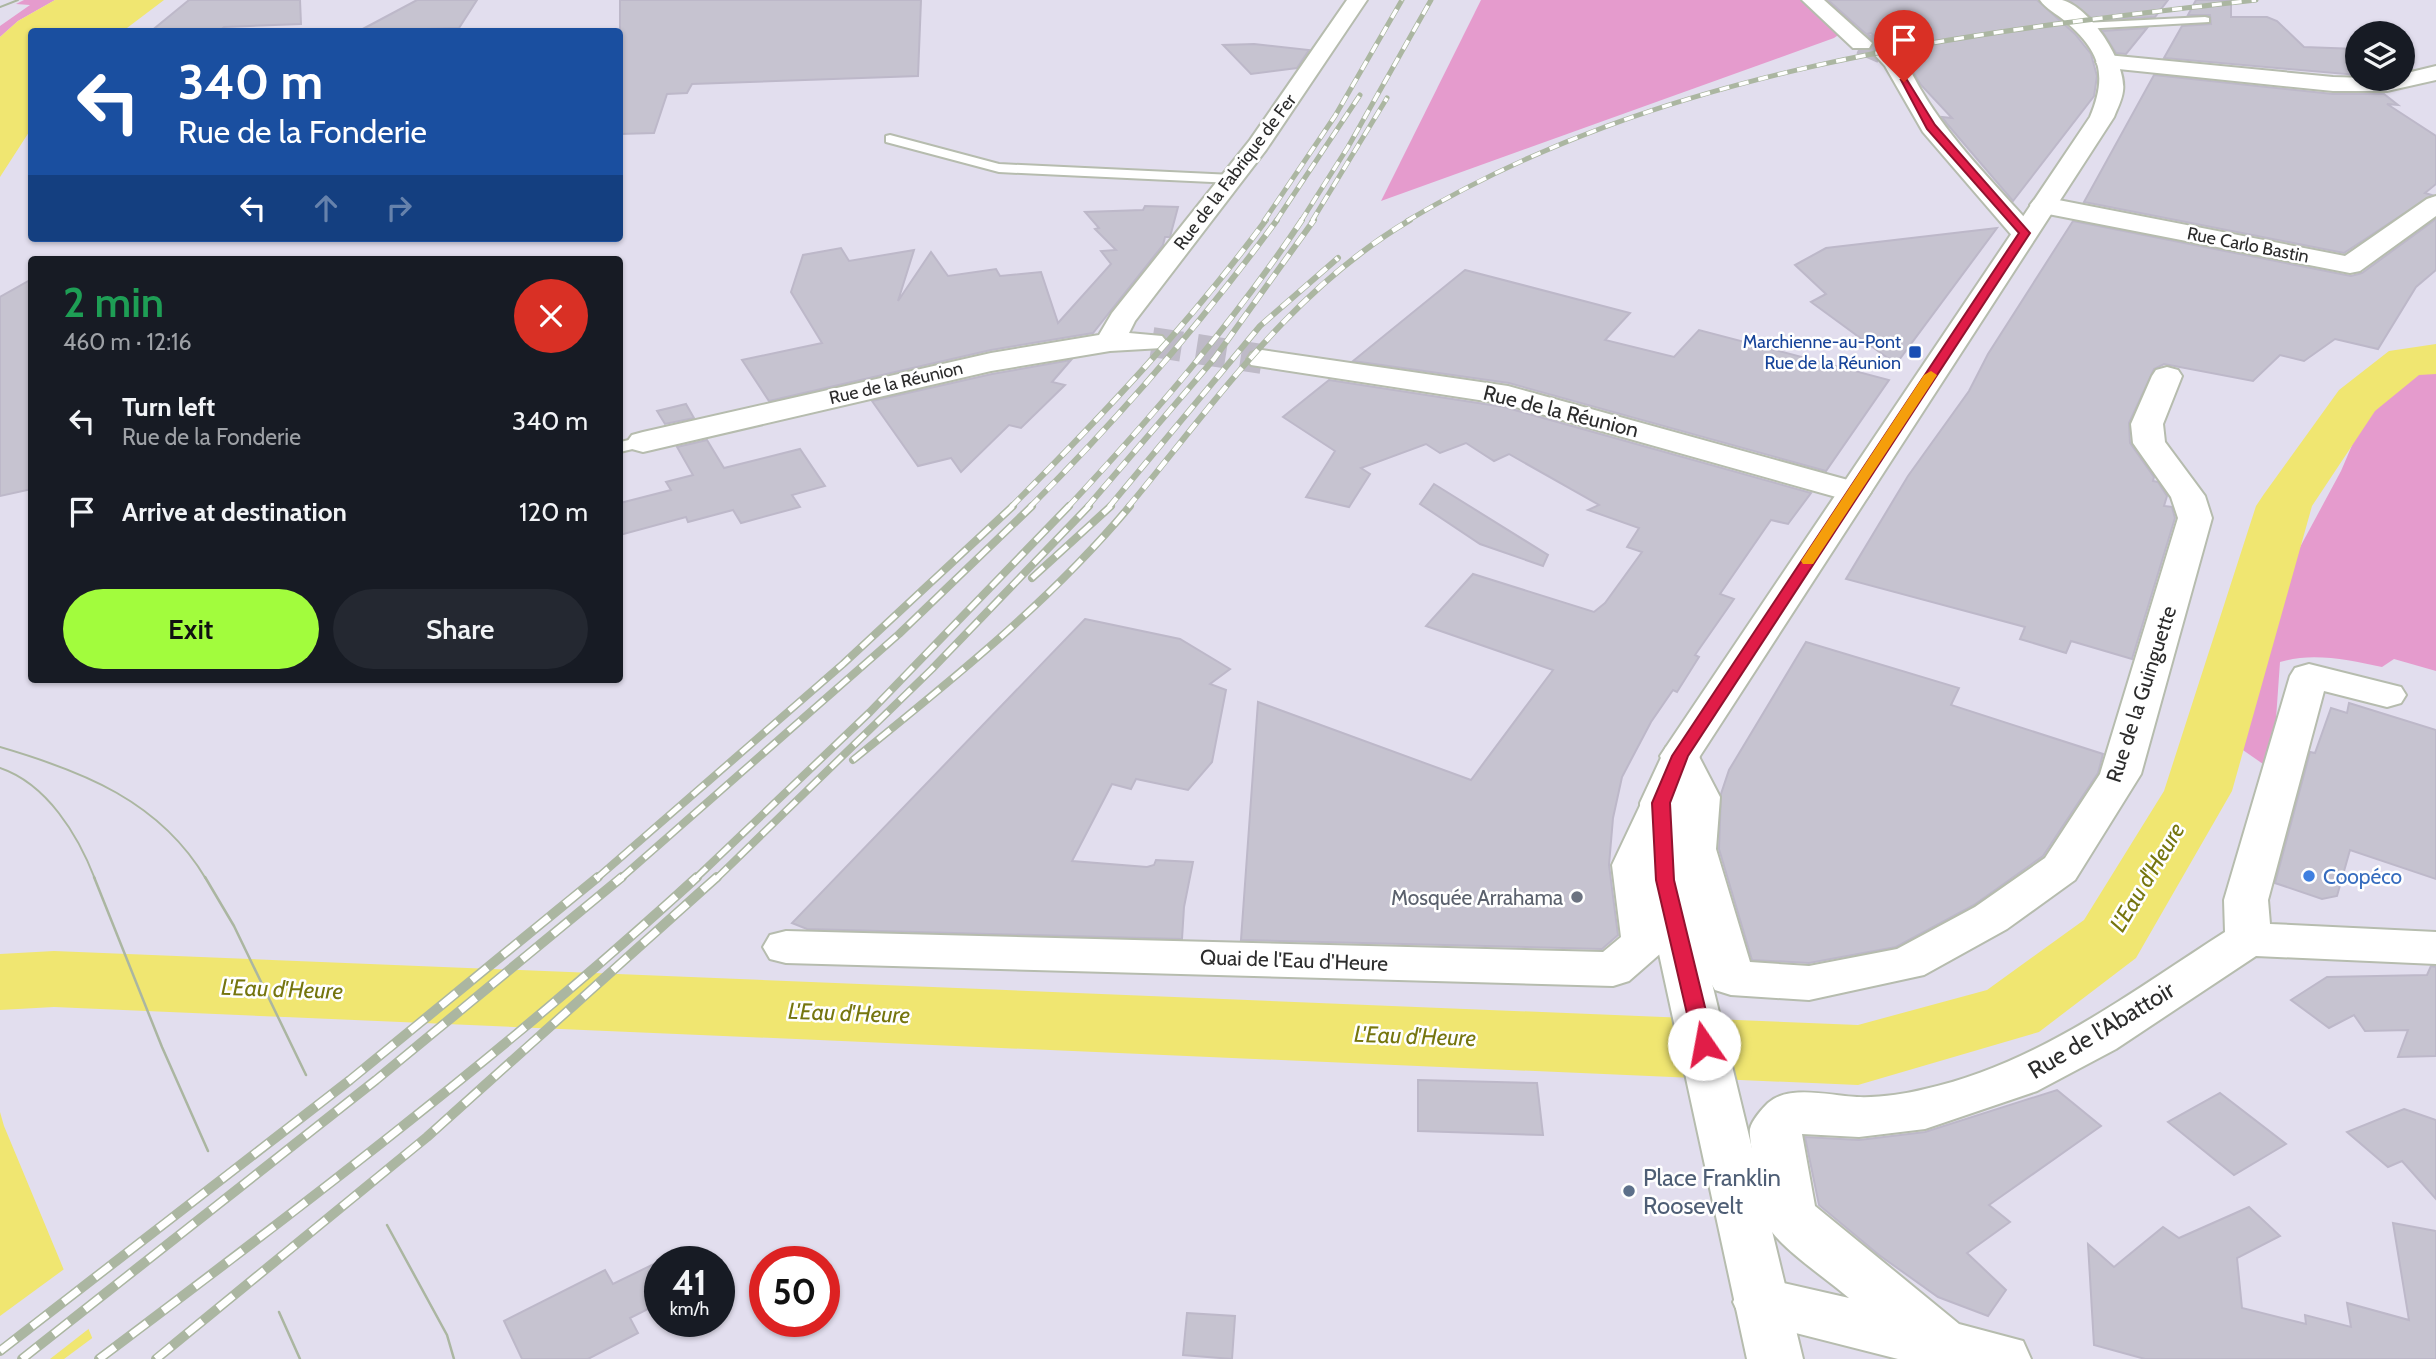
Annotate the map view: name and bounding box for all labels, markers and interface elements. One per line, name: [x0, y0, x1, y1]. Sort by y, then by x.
pin: [1874, 10, 1934, 82]
icon: arrive: [1885, 21, 1923, 59]
map controls: [2345, 21, 2415, 91]
button: layers: [2345, 21, 2415, 91]
text: 340 m: [178, 52, 323, 111]
icon: left: [63, 56, 154, 147]
street label: Rue de la Fabrique de Fer: [1169, 89, 1301, 254]
text: Rue de la Fonderie: [178, 112, 427, 151]
icon: left: [234, 189, 272, 227]
icon: ahead: [307, 189, 345, 227]
icon: right: [380, 189, 418, 227]
street label: Rue Carlo Bastin: [2185, 222, 2311, 268]
text: 2 min: [63, 276, 164, 328]
button: close: [514, 279, 588, 353]
text: 460 m · 12:16: [63, 328, 191, 356]
place label: Marchienne-au-Pont Rue de la Réunion: [1743, 331, 1901, 374]
marker: Marchienne-au-Pont Rue de la Réunion: [1907, 344, 1923, 360]
street label: Rue de la Réunion: [827, 357, 965, 409]
street label: Rue de la Réunion: [1481, 380, 1641, 442]
text: Turn left: [122, 391, 215, 423]
icon: left: [63, 402, 101, 440]
text: 340 m: [512, 405, 588, 437]
text: Rue de la Fonderie: [122, 423, 301, 451]
icon: arrive: [63, 493, 101, 531]
text: Arrive at destination: [122, 496, 347, 528]
text: 120 m: [519, 496, 588, 528]
button: Exit: [63, 589, 319, 669]
button: Share: [333, 589, 588, 669]
street label: Rue de la Guinguette: [2101, 602, 2181, 785]
water label: L'Eau d'Heure: [2104, 818, 2190, 936]
place label: Coopéco: [2323, 864, 2402, 889]
marker: Coopéco: [2301, 868, 2317, 884]
place label: Mosquée Arrahama: [1391, 885, 1563, 910]
marker: Mosquée Arrahama: [1569, 889, 1585, 905]
street label: Quai de l'Eau d'Heure: [1200, 944, 1389, 976]
water label: L'Eau d'Heure: [221, 973, 343, 1005]
street label: Rue de l'Abattoir: [2023, 975, 2180, 1085]
water label: L'Eau d'Heure: [788, 997, 910, 1029]
position arrow: [1667, 1007, 1741, 1081]
water label: L'Eau d'Heure: [1354, 1020, 1476, 1052]
place label: Place Franklin Roosevelt: [1643, 1163, 1781, 1220]
marker: Place Franklin Roosevelt: [1621, 1183, 1637, 1199]
speed limit sign: 50: [749, 1246, 840, 1337]
text: 41: [672, 1261, 707, 1304]
text: km/h: [670, 1298, 709, 1320]

